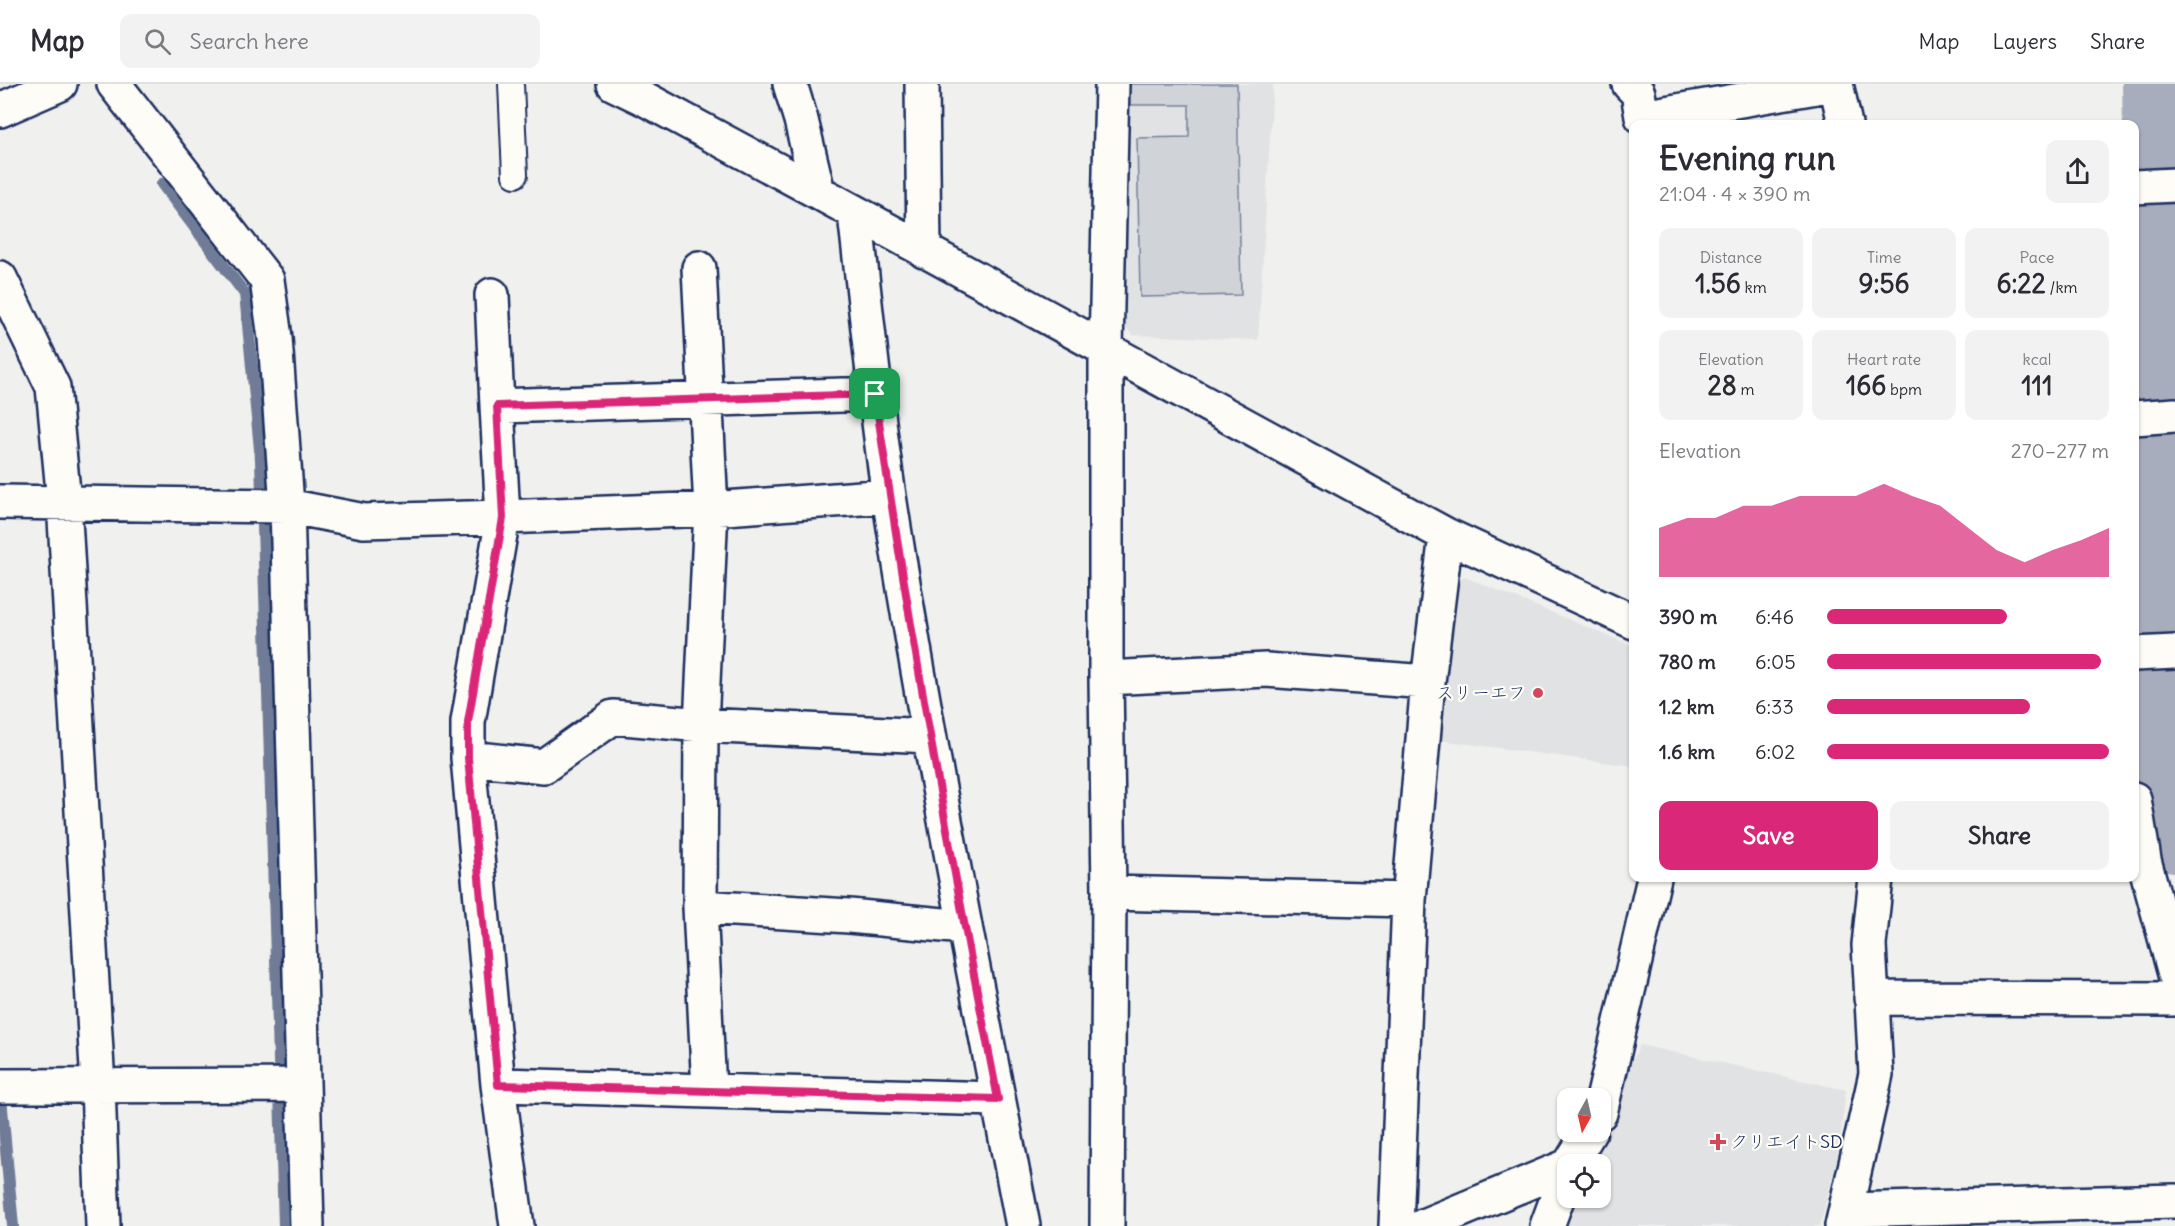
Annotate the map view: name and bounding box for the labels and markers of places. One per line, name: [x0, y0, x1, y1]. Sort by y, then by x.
pin: [849, 368, 900, 419]
place label: スリーエフ: [1436, 681, 1526, 704]
marker: スリーエフ: [1531, 686, 1545, 700]
place label: クリエイトSD: [1730, 1130, 1843, 1153]
marker: クリエイトSD: [1711, 1135, 1725, 1149]

